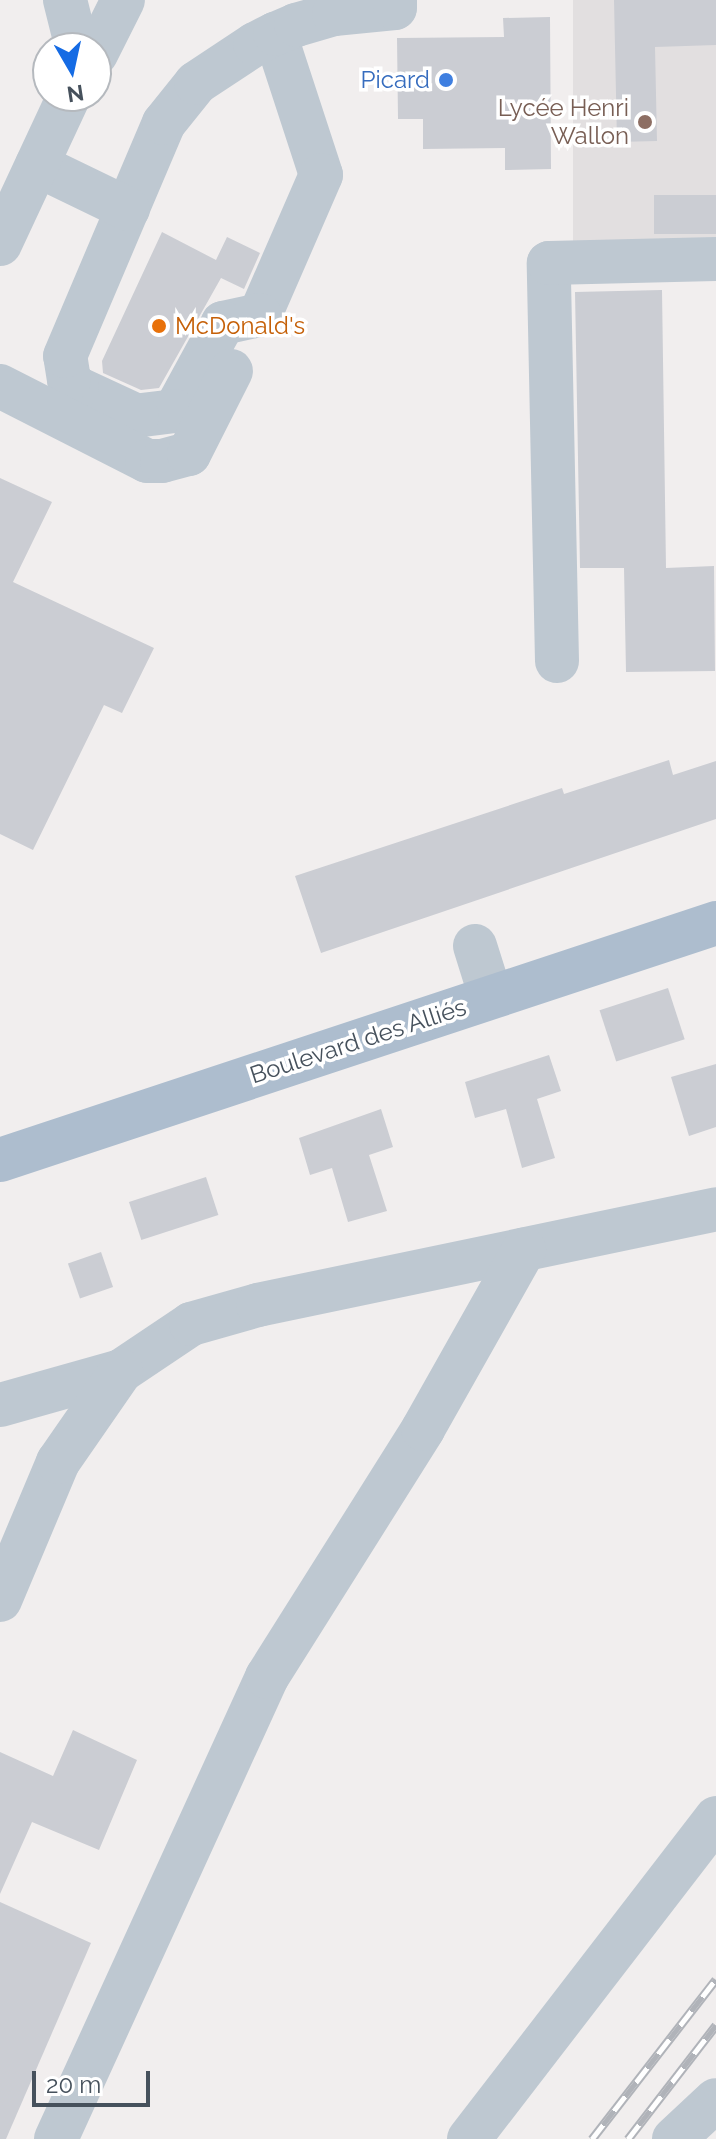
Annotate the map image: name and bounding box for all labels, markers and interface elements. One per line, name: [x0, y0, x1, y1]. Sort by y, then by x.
north arrow: [32, 32, 112, 112]
place label: Picard: [361, 66, 430, 94]
marker: Picard: [437, 71, 455, 89]
text: N: [65, 80, 86, 108]
place label: Lycée Henri Wallon: [498, 94, 629, 150]
marker: Lycée Henri Wallon: [636, 113, 654, 131]
place label: McDonald's: [175, 312, 305, 340]
marker: McDonald's: [150, 317, 168, 335]
street label: Boulevard des Alliés: [246, 992, 470, 1090]
scale bar: [36, 2055, 154, 2105]
text: 20 m: [46, 2070, 101, 2099]

